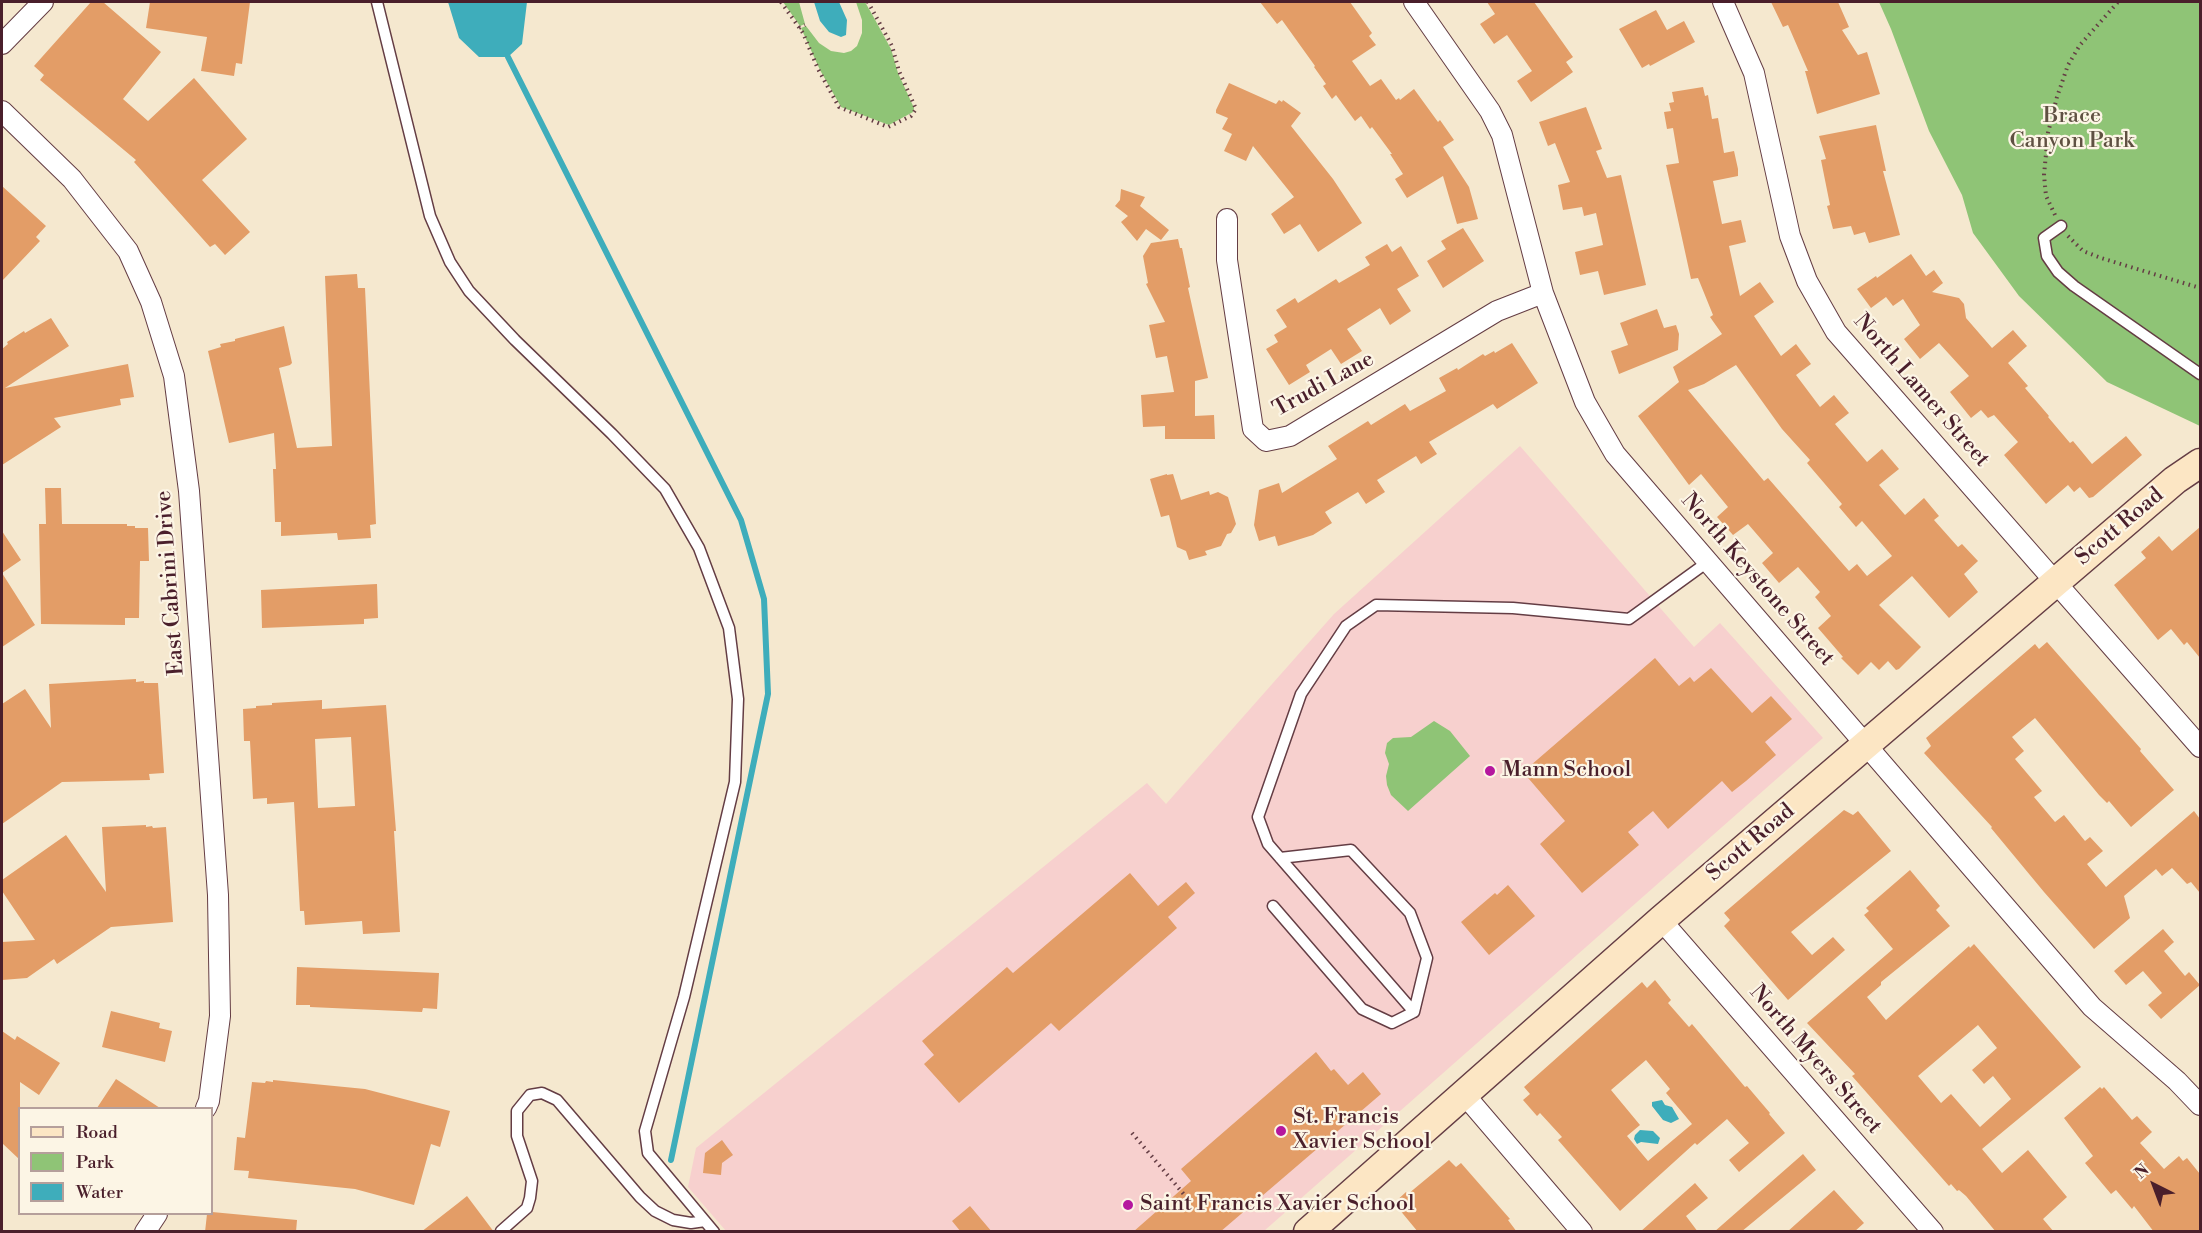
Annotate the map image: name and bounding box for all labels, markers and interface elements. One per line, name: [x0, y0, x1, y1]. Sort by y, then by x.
park label: Brace Canyon Park: [2009, 104, 2135, 156]
street label: North Lamer Street: [1847, 309, 1995, 473]
street label: Trudi Lane: [1269, 346, 1379, 424]
street label: Scott Road: [2071, 482, 2169, 572]
street label: North Keystone Street: [1675, 488, 1839, 672]
street label: East Cabrini Drive: [151, 490, 191, 676]
place label: Mann School: [1502, 758, 1631, 784]
marker: Mann School: [1483, 764, 1497, 778]
street label: Scott Road: [1702, 798, 1800, 888]
street label: North Myers Street: [1743, 980, 1887, 1140]
place label: St. Francis Xavier School: [1293, 1105, 1431, 1156]
legend: [18, 1107, 213, 1215]
text: Road: [76, 1121, 118, 1144]
marker: St. Francis Xavier School: [1274, 1124, 1288, 1138]
text: Park: [76, 1151, 113, 1174]
north arrow: [2124, 1155, 2184, 1215]
text: N: [2131, 1160, 2153, 1183]
text: Water: [76, 1181, 123, 1204]
place label: Saint Francis Xavier School: [1140, 1192, 1415, 1218]
marker: Saint Francis Xavier School: [1121, 1198, 1135, 1212]

